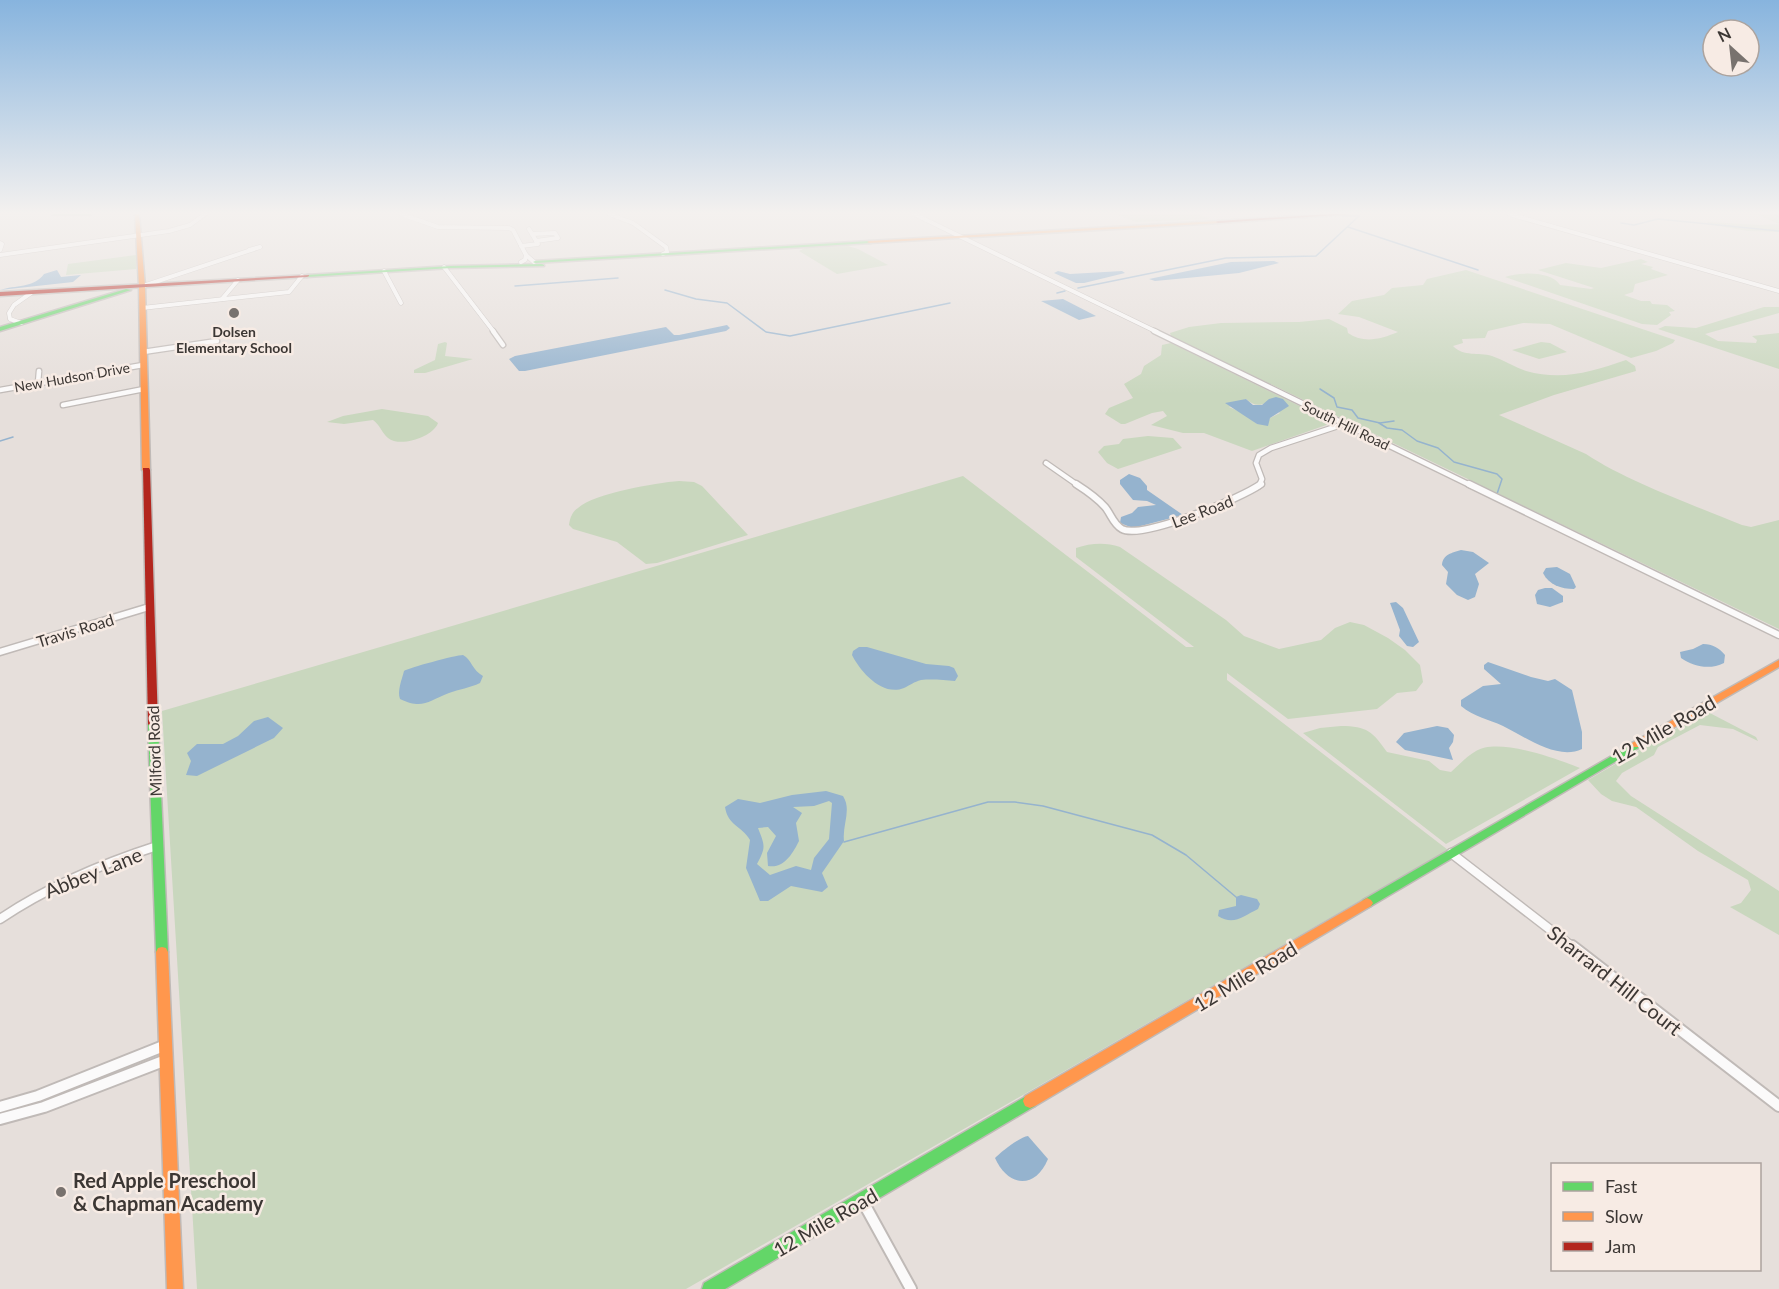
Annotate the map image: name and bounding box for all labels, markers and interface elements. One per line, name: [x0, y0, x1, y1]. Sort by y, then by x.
north arrow: [1701, 18, 1761, 78]
text: N: [1714, 23, 1734, 45]
marker: Dolsen Elementary School: [227, 306, 241, 320]
place label: Dolsen Elementary School: [176, 323, 292, 356]
street label: New Hudson Drive: [13, 358, 131, 396]
street label: South Hill Road: [1300, 397, 1392, 453]
street label: Lee Road: [1169, 491, 1235, 531]
street label: Travis Road: [34, 609, 116, 651]
street label: 12 Mile Road: [1607, 690, 1719, 768]
street label: Milford Road: [143, 705, 165, 797]
street label: Abbey Lane: [41, 842, 145, 902]
street label: Sharrard Hill Court: [1543, 920, 1687, 1040]
street label: 12 Mile Road: [1189, 936, 1301, 1016]
legend: [1551, 1163, 1761, 1271]
place label: Red Apple Preschool & Chapman Academy: [73, 1168, 264, 1215]
text: Fast: [1605, 1175, 1638, 1197]
street label: 12 Mile Road: [769, 1183, 881, 1261]
marker: Red Apple Preschool & Chapman Academy: [54, 1185, 68, 1199]
text: Slow: [1605, 1205, 1643, 1227]
text: Jam: [1605, 1235, 1636, 1257]

